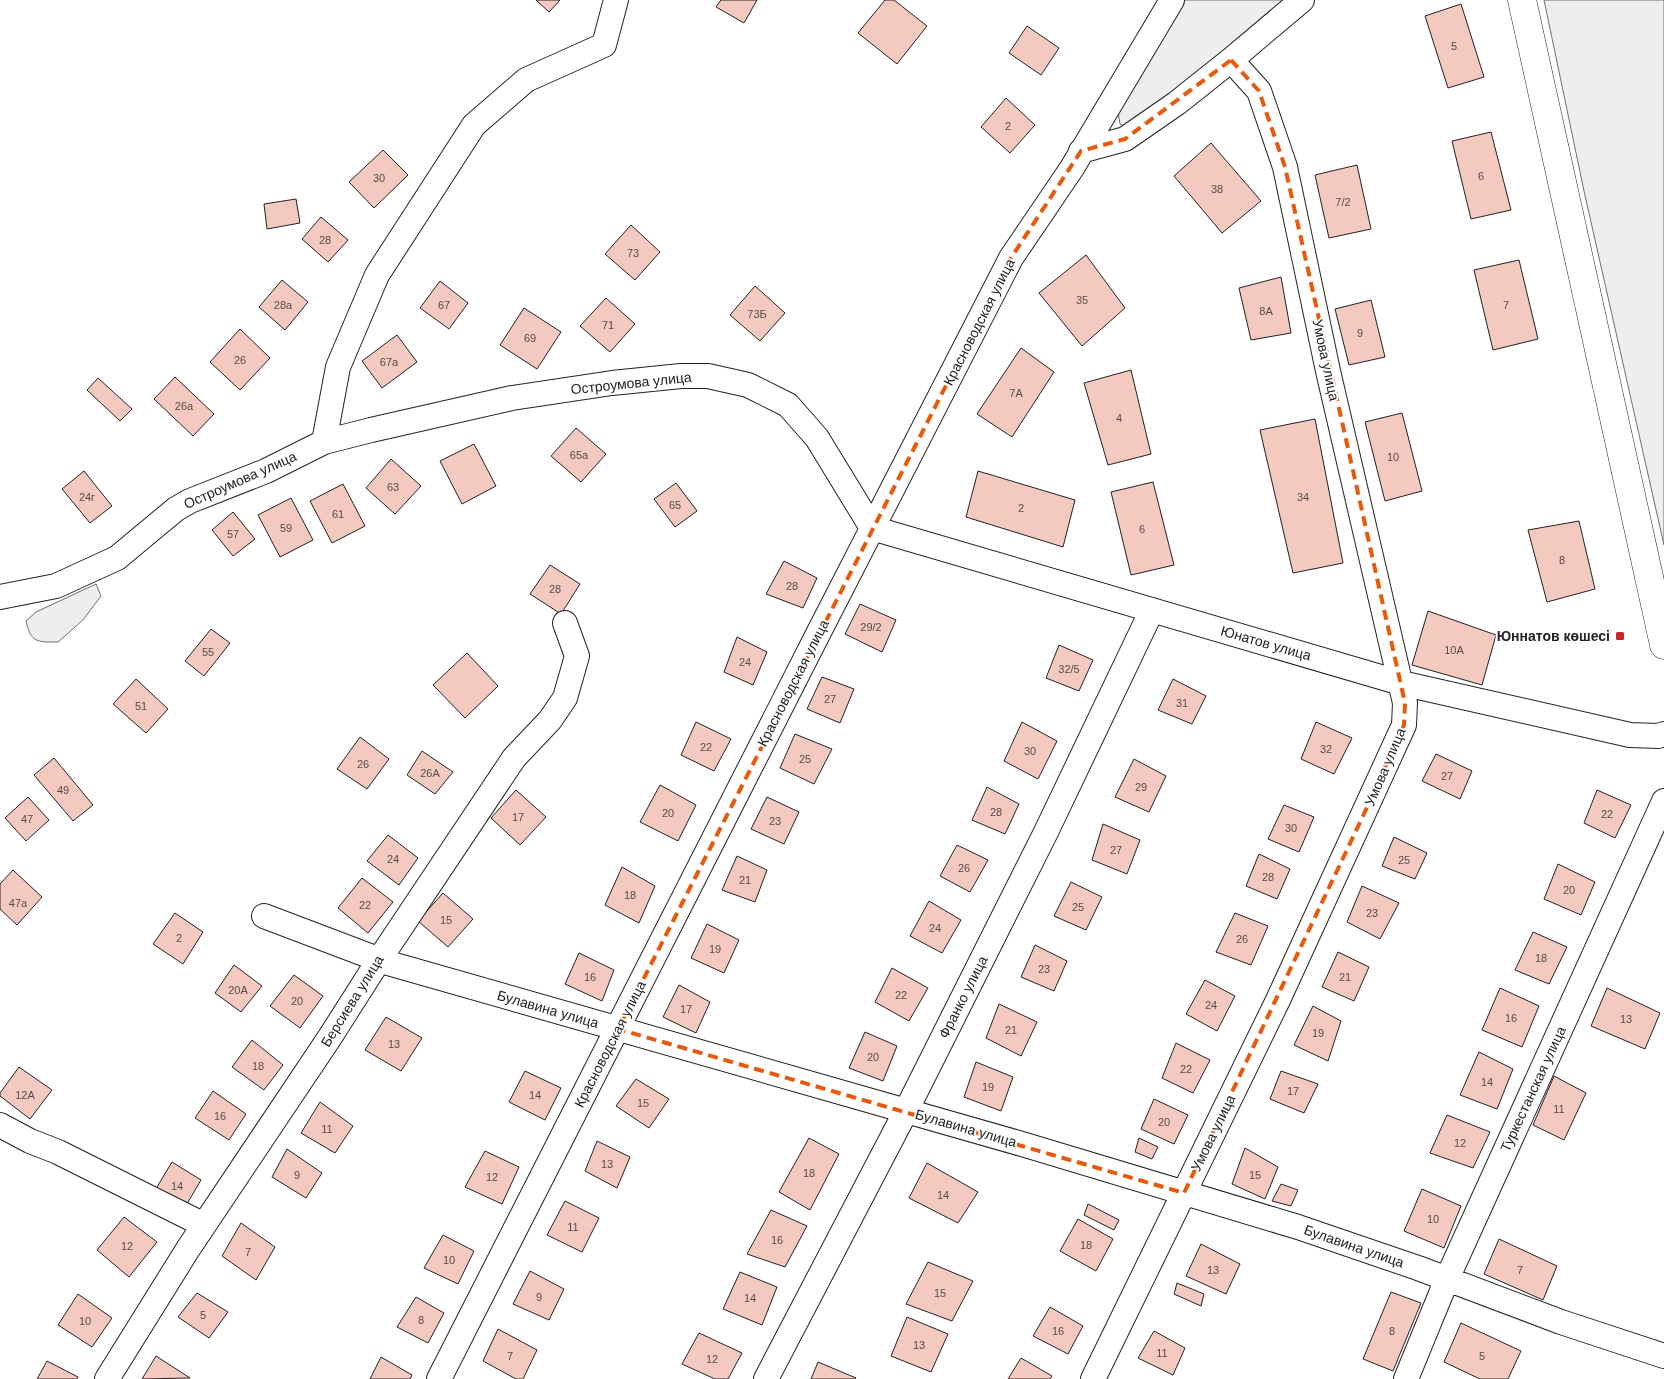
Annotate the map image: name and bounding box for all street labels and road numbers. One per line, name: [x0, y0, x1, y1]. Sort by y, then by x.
street label: Красноводская улица: [940, 256, 1018, 388]
street label: Умова улица: [1310, 318, 1343, 403]
street label: Остроумова улица: [570, 369, 692, 397]
street label: Остроумова улица: [181, 448, 299, 512]
street label: Красноводская улица: [754, 617, 832, 749]
street label: Юнатов улица: [1219, 622, 1313, 664]
street label: Умова улица: [1361, 725, 1409, 808]
street label: Берсиева улица: [317, 952, 387, 1050]
street label: Франко улица: [935, 953, 991, 1041]
street label: Красноводская улица: [571, 978, 649, 1110]
street label: Булавина улица: [495, 987, 601, 1031]
street label: Туркестанская улица: [1497, 1024, 1569, 1154]
street label: Умова улица: [1188, 1092, 1239, 1174]
street label: Булавина улица: [913, 1106, 1019, 1150]
street label: Булавина улица: [1302, 1221, 1406, 1271]

